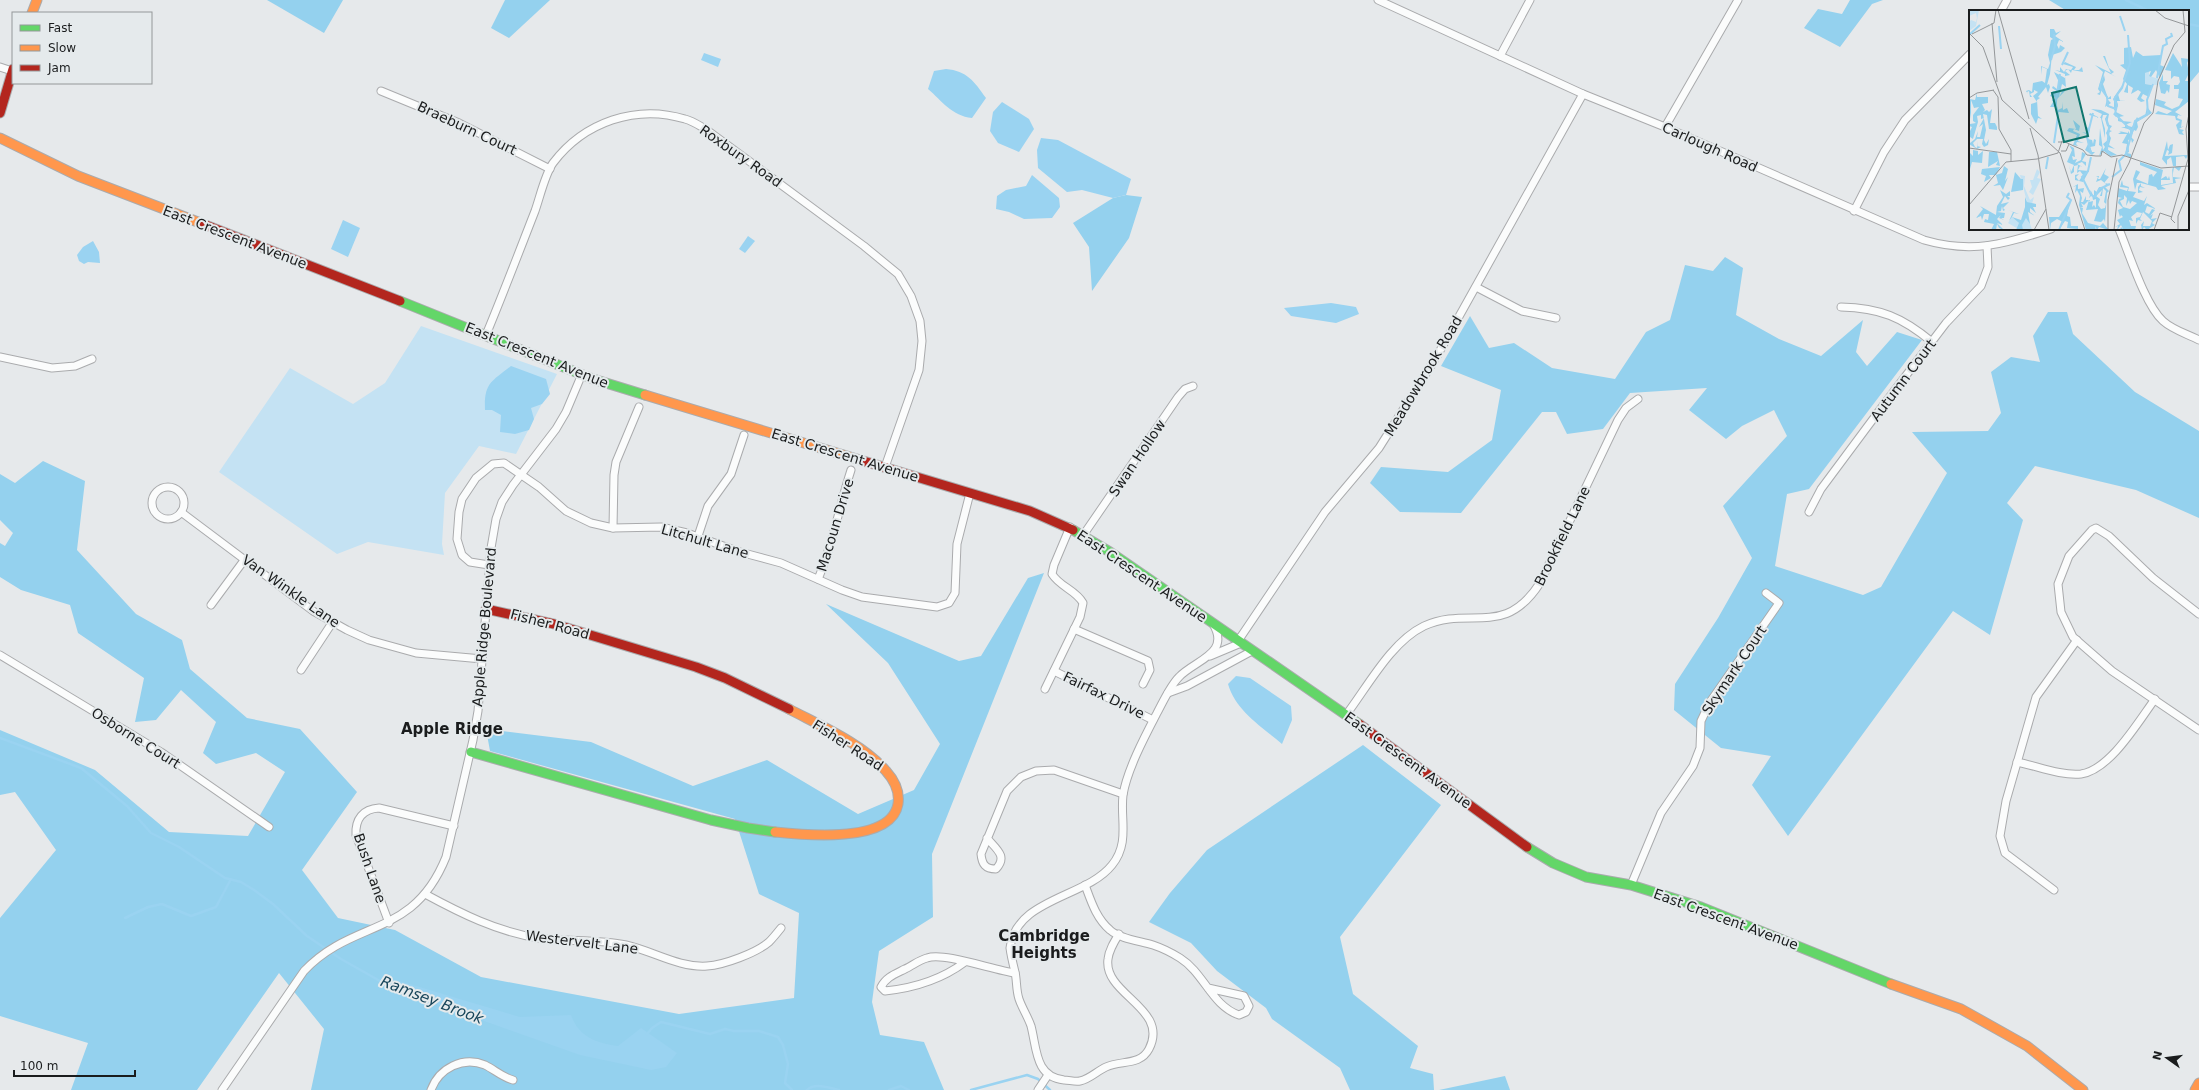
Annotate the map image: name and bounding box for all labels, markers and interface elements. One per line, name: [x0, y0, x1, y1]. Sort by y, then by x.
inset map: [1969, 10, 2189, 230]
legend: [12, 12, 152, 84]
text: Fast: [48, 21, 72, 35]
text: Slow: [48, 41, 76, 55]
text: Jam: [47, 61, 71, 75]
street label: Braeburn Court: [415, 98, 520, 158]
street label: Carlough Road: [1660, 119, 1760, 175]
street label: Roxbury Road: [697, 122, 785, 190]
street label: East Crescent Avenue: [161, 202, 309, 272]
street label: Meadowbrook Road: [1381, 313, 1465, 439]
street label: East Crescent Avenue: [463, 319, 611, 391]
street label: Autumn Court: [1867, 336, 1939, 424]
street label: Swan Hollow: [1105, 417, 1169, 499]
street label: East Crescent Avenue: [770, 425, 920, 485]
street label: Macoun Drive: [813, 477, 857, 573]
street label: Brookfield Lane: [1531, 484, 1593, 588]
street label: Litchult Lane: [659, 521, 751, 561]
street label: East Crescent Avenue: [1074, 527, 1210, 625]
street label: Apple Ridge Boulevard: [469, 547, 499, 707]
street label: Van Winkle Lane: [239, 551, 343, 631]
street label: Fisher Road: [509, 606, 591, 642]
street label: Skymark Court: [1698, 622, 1770, 717]
street label: Fairfax Drive: [1061, 668, 1147, 722]
street label: Osborne Court: [89, 704, 184, 772]
street label: East Crescent Avenue: [1341, 709, 1475, 811]
street label: Fisher Road: [810, 716, 886, 774]
district label: Apple Ridge: [401, 720, 503, 738]
street label: Bush Lane: [351, 831, 389, 905]
street label: East Crescent Avenue: [1651, 885, 1801, 953]
street label: Westervelt Lane: [525, 927, 639, 957]
district label: Cambridge Heights: [998, 927, 1090, 962]
water label: Ramsey Brook: [378, 972, 487, 1028]
north arrow: [2147, 1038, 2187, 1078]
text: N: [2150, 1050, 2165, 1062]
scale bar: [14, 1052, 135, 1078]
text: 100 m: [20, 1059, 58, 1073]

